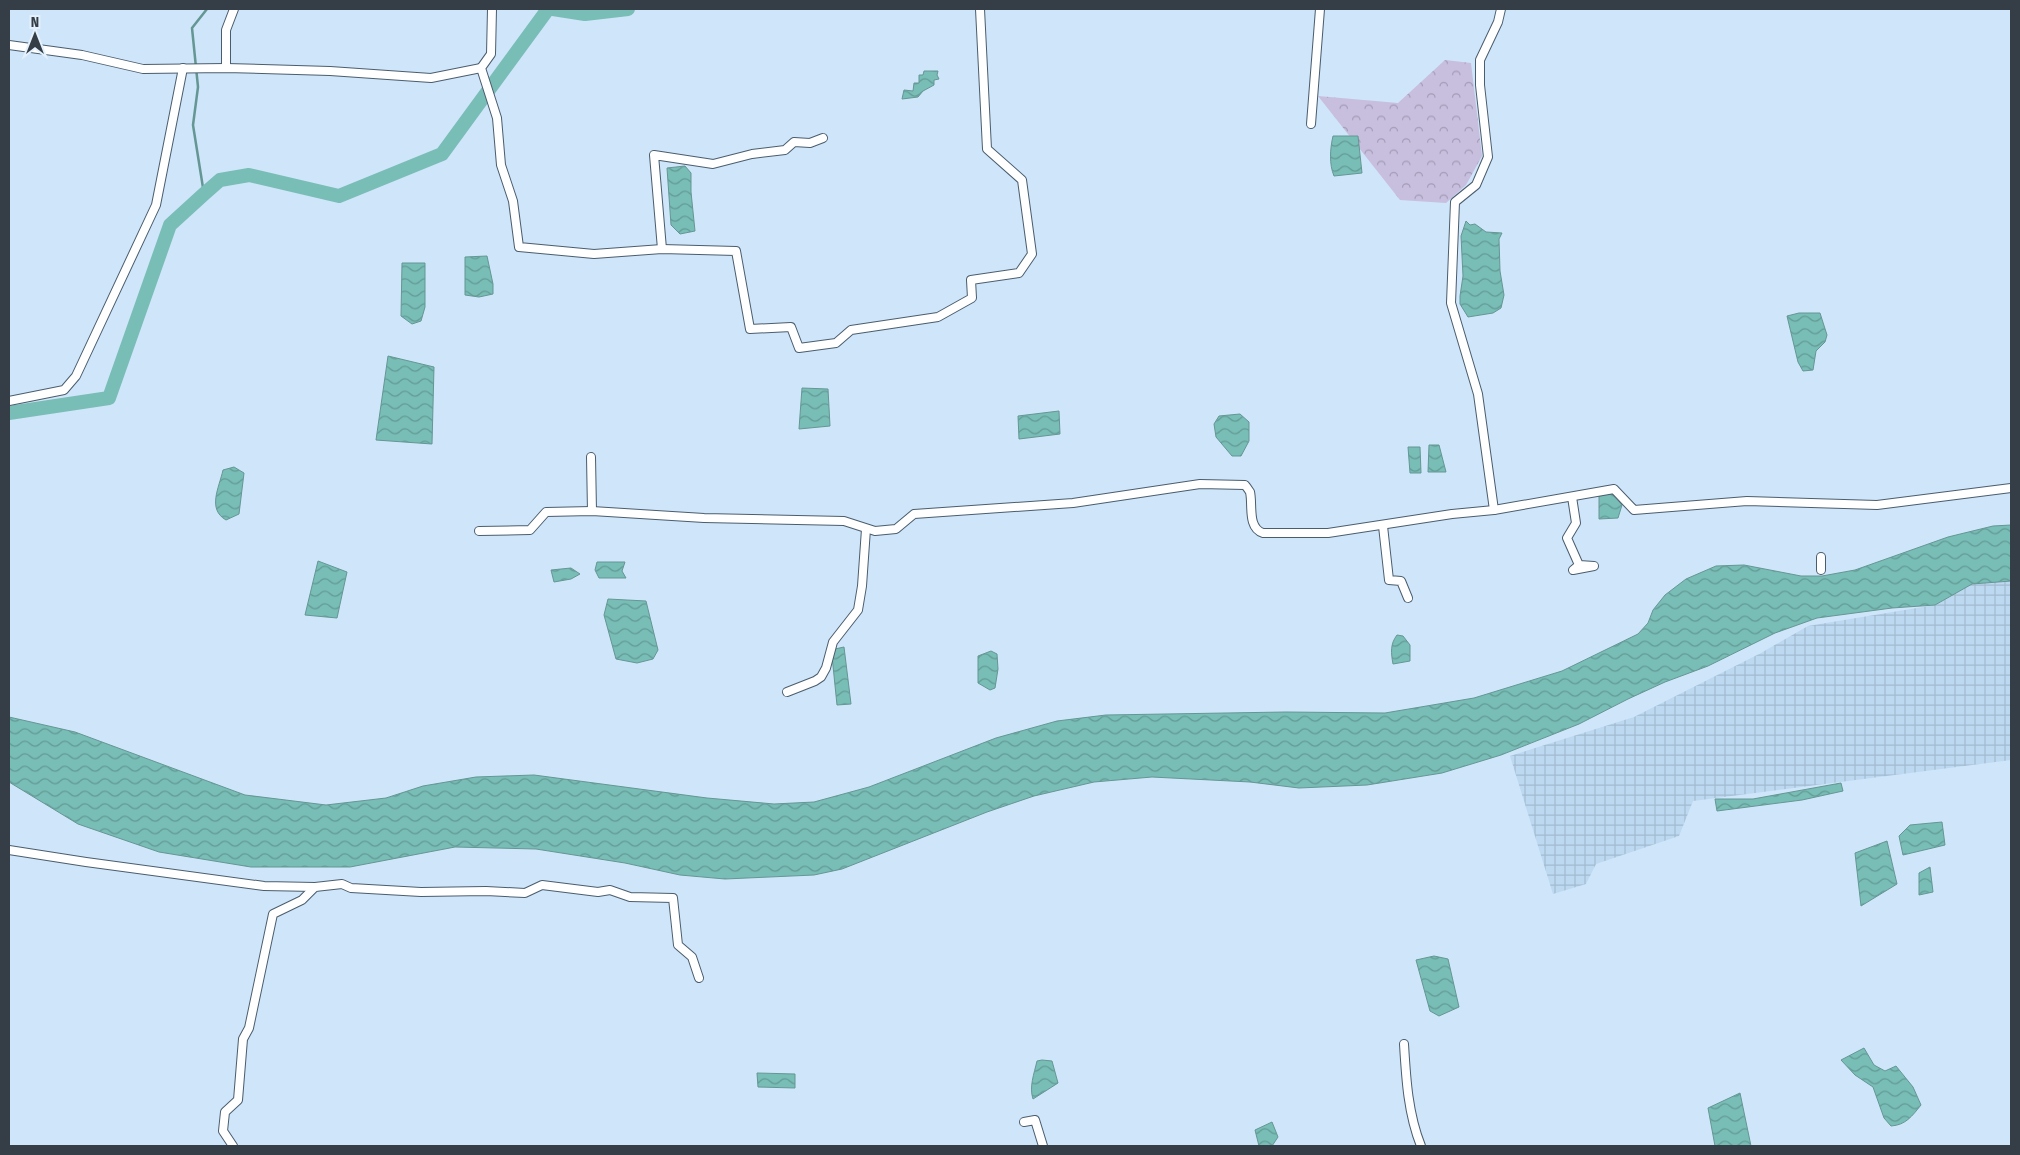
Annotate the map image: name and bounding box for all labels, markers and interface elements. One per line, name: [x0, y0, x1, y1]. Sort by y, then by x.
north arrow: [10, 10, 60, 60]
text: N: [31, 14, 39, 31]

